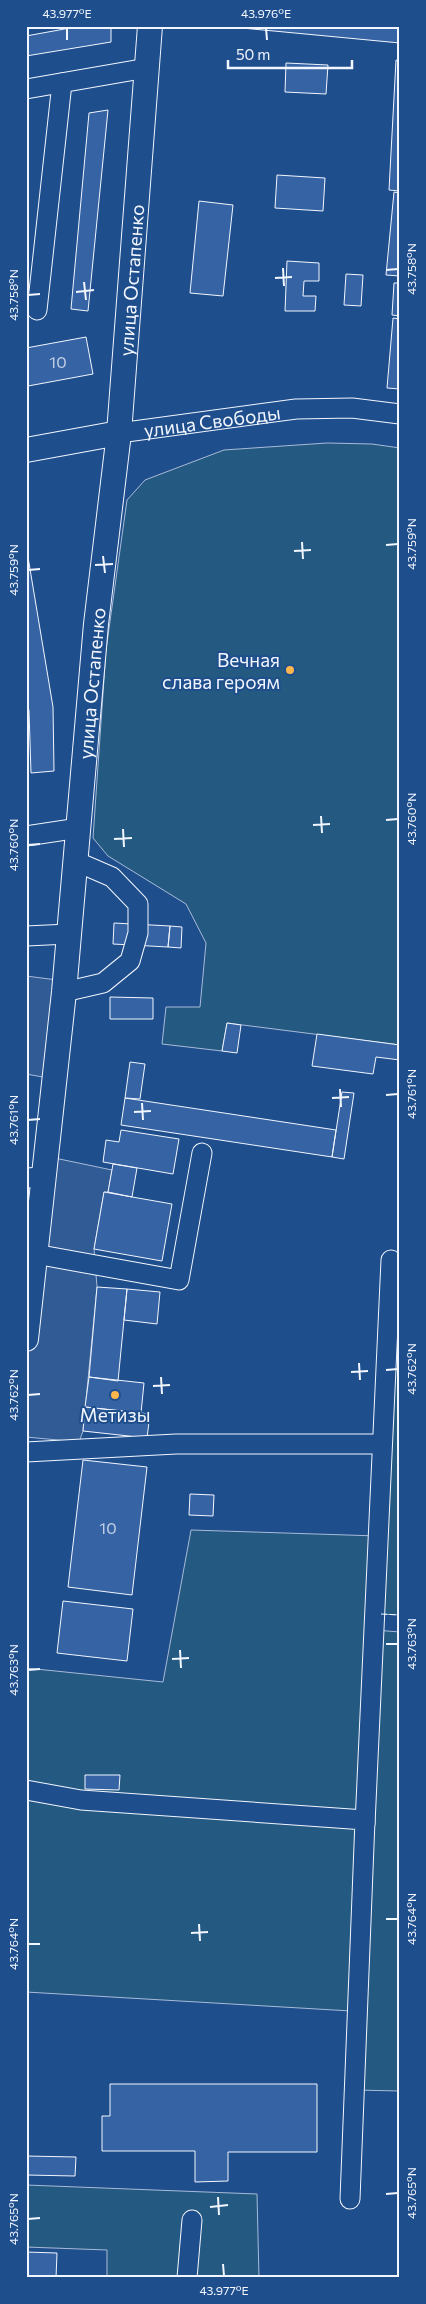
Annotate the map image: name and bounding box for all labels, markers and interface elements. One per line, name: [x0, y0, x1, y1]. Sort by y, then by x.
text: 43.977°E: [42, 6, 92, 20]
text: 43.976°E: [241, 6, 291, 20]
scale bar: [228, 38, 352, 70]
text: 50 m: [236, 45, 270, 63]
street label: улица Остапенко: [113, 204, 148, 357]
text: 43.758°N: [404, 243, 418, 295]
text: 43.758°N: [6, 269, 20, 321]
house number: 10: [49, 352, 67, 371]
street label: улица Свободы: [142, 400, 282, 441]
text: 43.759°N: [404, 518, 418, 570]
text: 43.759°N: [6, 544, 20, 596]
street label: улица Остапенко: [73, 606, 109, 760]
place label: Вечная слава героям: [162, 648, 280, 693]
marker: Вечная слава героям: [284, 664, 296, 676]
text: 43.760°N: [404, 793, 418, 845]
text: 43.760°N: [6, 819, 20, 871]
text: 43.761°N: [404, 1069, 418, 1119]
text: 43.761°N: [6, 1095, 20, 1145]
text: 43.762°N: [404, 1343, 418, 1395]
text: 43.762°N: [6, 1369, 20, 1421]
marker: Метизы: [109, 1389, 121, 1401]
place label: Метизы: [80, 1403, 150, 1426]
house number: 10: [99, 1518, 117, 1537]
text: 43.763°N: [404, 1618, 418, 1670]
text: 43.763°N: [6, 1644, 20, 1696]
text: 43.764°N: [404, 1893, 418, 1945]
text: 43.764°N: [6, 1918, 20, 1970]
text: 43.765°N: [404, 2167, 418, 2219]
text: 43.765°N: [6, 2193, 20, 2245]
text: 43.977°E: [199, 2283, 249, 2297]

